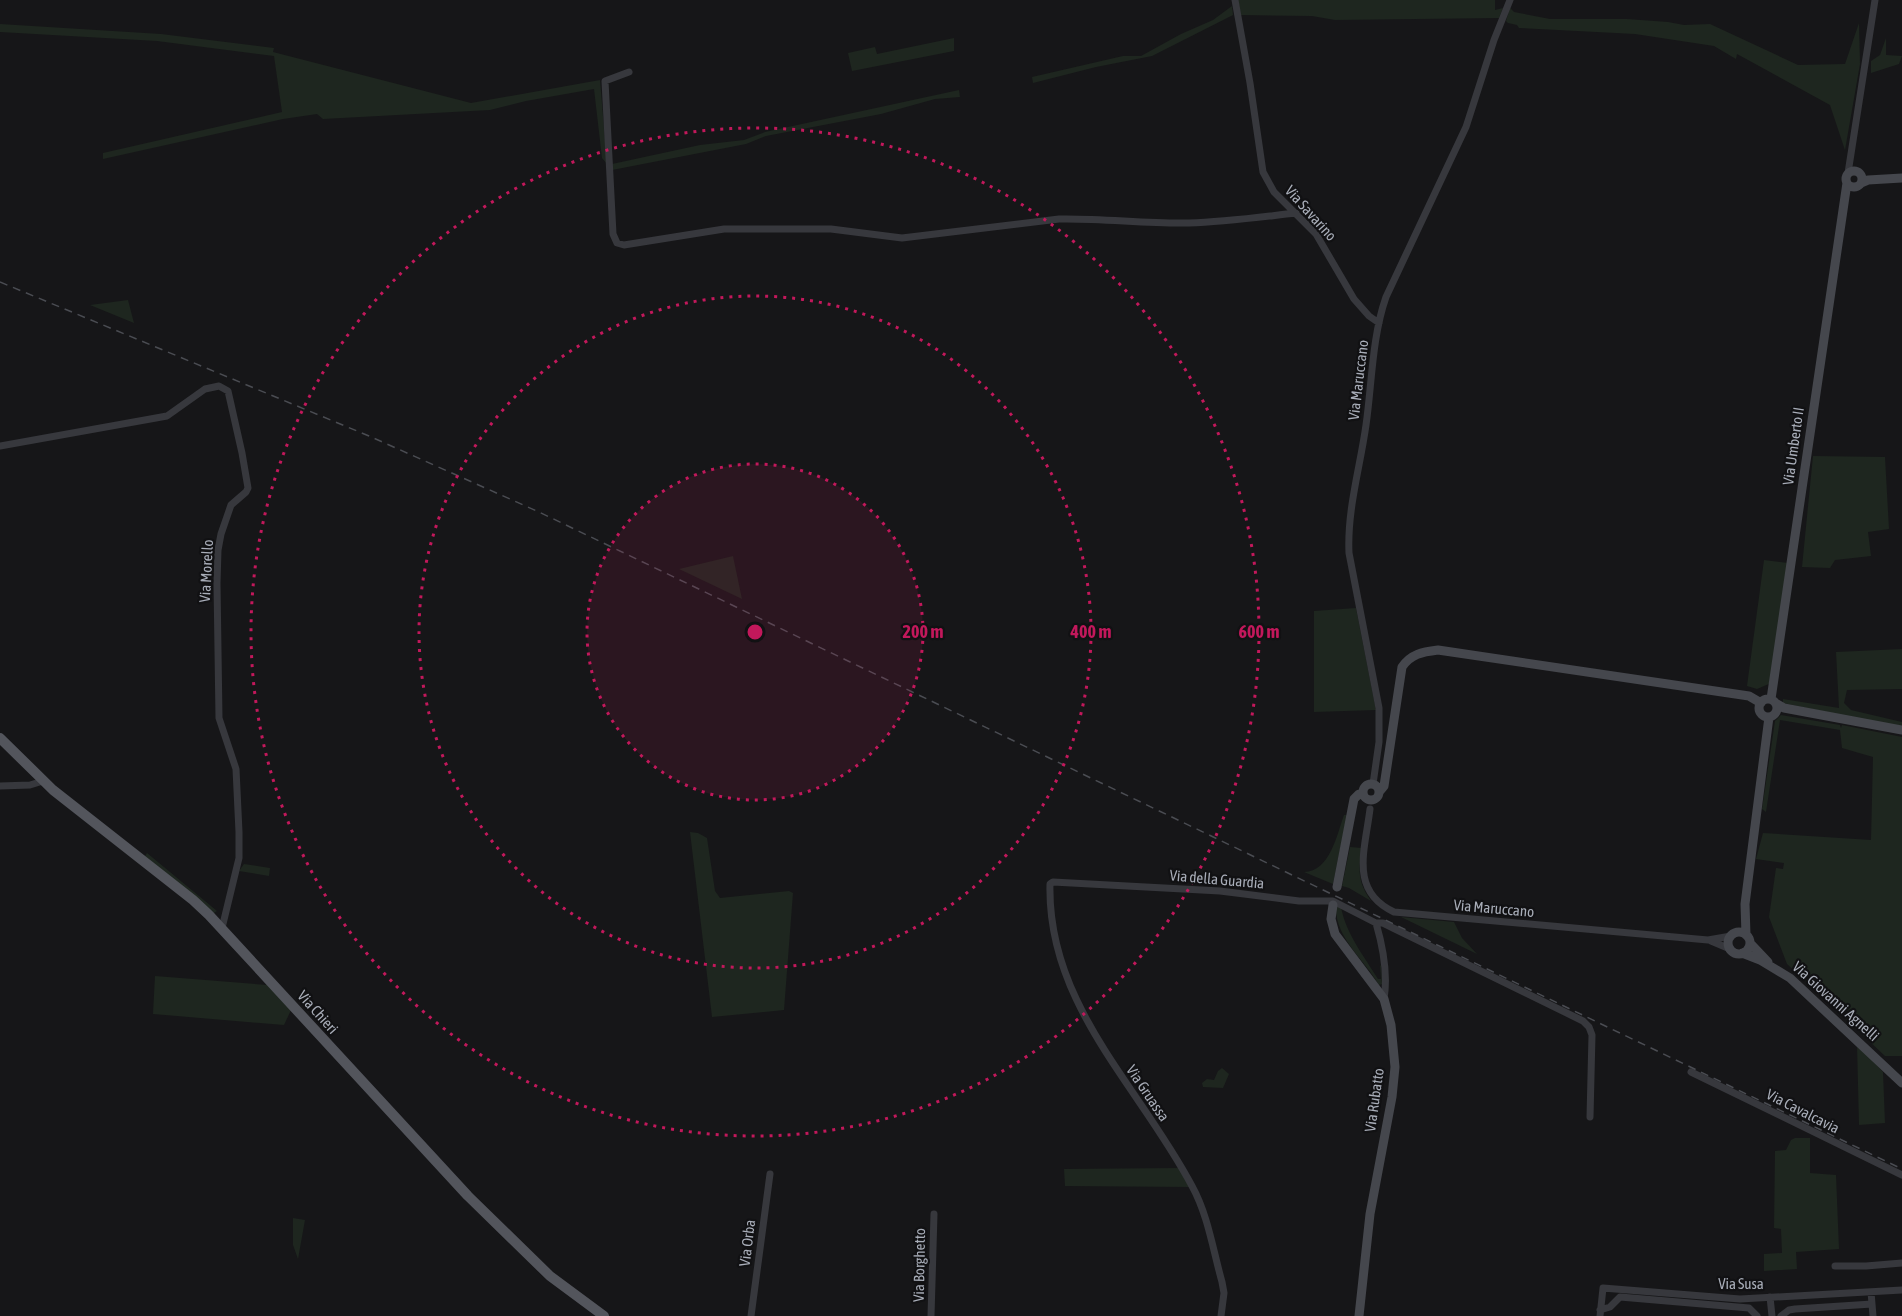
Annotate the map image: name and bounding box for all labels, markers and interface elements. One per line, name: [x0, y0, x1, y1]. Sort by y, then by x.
street label: Via Savarino: [1282, 182, 1340, 244]
street label: Via Maruccano: [1345, 339, 1371, 421]
street label: Via Umberto II: [1779, 406, 1807, 486]
street label: Via Morello: [196, 539, 216, 603]
text: 200 m: [903, 621, 943, 642]
text: 400 m: [1070, 621, 1111, 642]
text: 600 m: [1239, 621, 1279, 642]
centre of rings: [745, 622, 765, 642]
street label: Via della Guardia: [1169, 866, 1265, 892]
street label: Via Maruccano: [1453, 896, 1535, 920]
street label: Via Giovanni Agnelli: [1789, 958, 1883, 1044]
street label: Via Chieri: [294, 987, 342, 1037]
street label: Via Gruassa: [1123, 1062, 1173, 1124]
street label: Via Rubatto: [1361, 1067, 1387, 1133]
street label: Via Cavalcavia: [1764, 1085, 1842, 1137]
street label: Via Orba: [736, 1219, 758, 1267]
street label: Via Borghetto: [910, 1228, 928, 1302]
street label: Via Susa: [1718, 1275, 1764, 1292]

